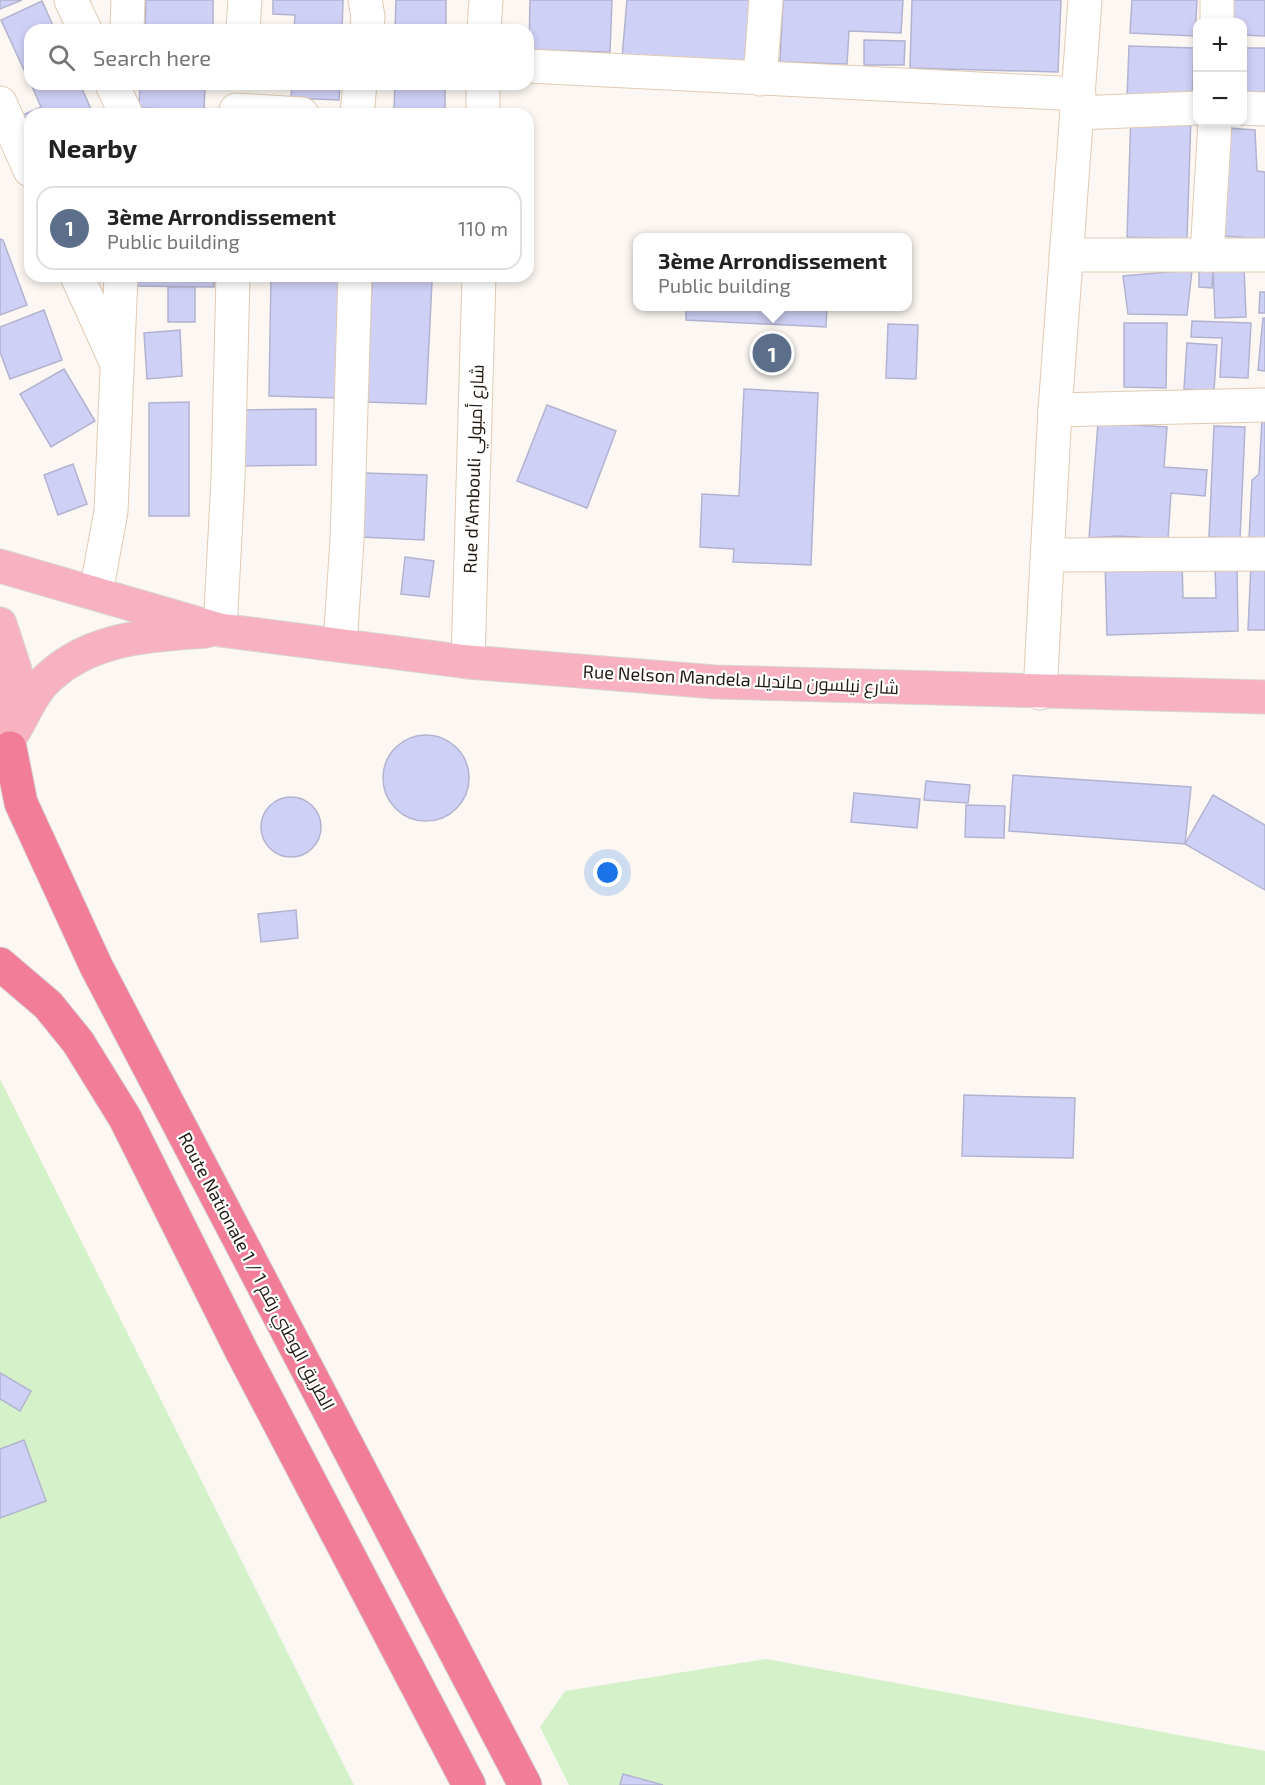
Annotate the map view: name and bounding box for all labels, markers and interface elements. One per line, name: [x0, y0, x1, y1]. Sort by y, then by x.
map controls: [1193, 18, 1247, 126]
button: +: [1193, 18, 1247, 72]
search box: [24, 24, 534, 90]
icon: search: [45, 41, 78, 74]
text: Search here: [93, 44, 211, 70]
button: −: [1193, 72, 1247, 126]
text: Nearby: [48, 132, 137, 163]
text: 3ème Arrondissement: [107, 203, 336, 229]
text: 1: [65, 216, 74, 240]
text: 110 m: [458, 216, 508, 240]
text: Public building: [107, 229, 240, 253]
popup: [633, 233, 912, 311]
text: 3ème Arrondissement: [658, 247, 887, 273]
text: Public building: [658, 273, 791, 297]
pin: 1: [752, 330, 792, 376]
street label: Rue d'Ambouli شارع أمبولي: [458, 364, 492, 574]
street label: Rue Nelson Mandela شارع نيلسون مانديلا: [582, 660, 900, 700]
your location: [593, 858, 622, 887]
street label: Route Nationale 1 / الطريق الوطني رقم 1: [171, 1128, 340, 1416]

